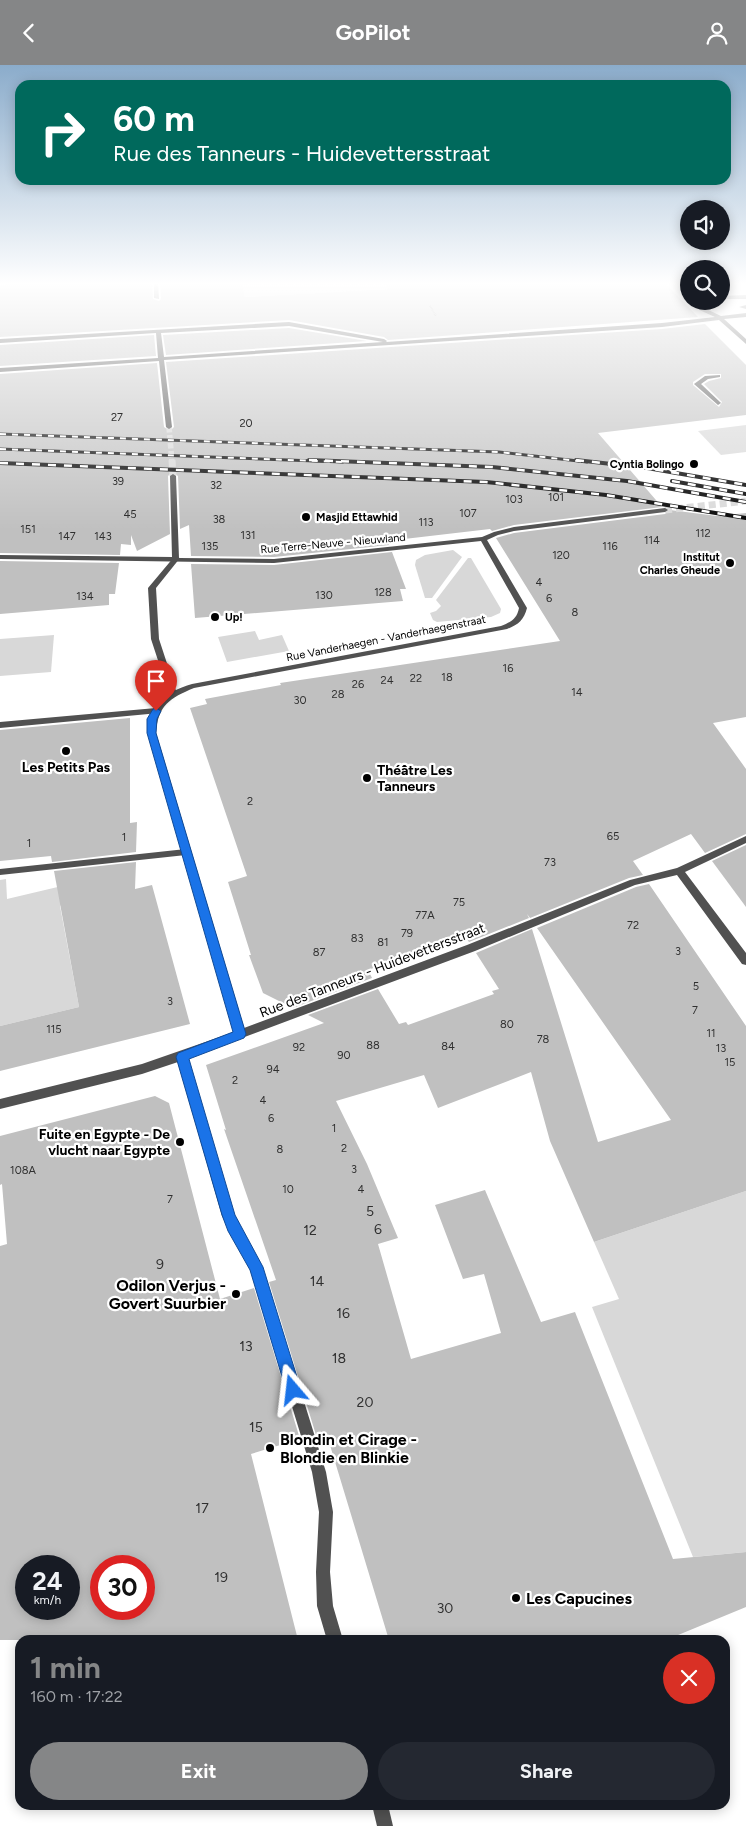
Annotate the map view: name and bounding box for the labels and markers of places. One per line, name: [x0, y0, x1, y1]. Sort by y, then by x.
place label: Cyntia Bolingo: [610, 458, 685, 471]
marker: Cyntia Bolingo: [688, 458, 700, 470]
marker: Masjid Ettawhid: [300, 511, 312, 523]
place label: Masjid Ettawhid: [316, 511, 397, 524]
place label: Institut Charles Gheude: [640, 551, 721, 577]
marker: Institut Charles Gheude: [724, 557, 736, 569]
marker: Up!: [209, 611, 221, 623]
place label: Up!: [225, 611, 243, 624]
pin: [135, 660, 177, 711]
marker: Les Petits Pas: [60, 745, 72, 757]
place label: Les Petits Pas: [22, 759, 111, 776]
place label: Théâtre Les Tanneurs: [377, 762, 453, 795]
marker: Théâtre Les Tanneurs: [361, 772, 373, 784]
place label: Fuite en Egypte - De vlucht naar Egypte: [39, 1126, 170, 1159]
marker: Fuite en Egypte - De vlucht naar Egypte: [174, 1136, 186, 1148]
place label: Odilon Verjus - Govert Suurbier: [109, 1276, 226, 1313]
marker: Odilon Verjus - Govert Suurbier: [230, 1288, 242, 1300]
place label: Blondin et Cirage - Blondie en Blinkie: [280, 1430, 417, 1467]
marker: Blondin et Cirage - Blondie en Blinkie: [264, 1442, 276, 1454]
place label: Les Capucines: [526, 1589, 632, 1608]
marker: Les Capucines: [510, 1592, 522, 1604]

